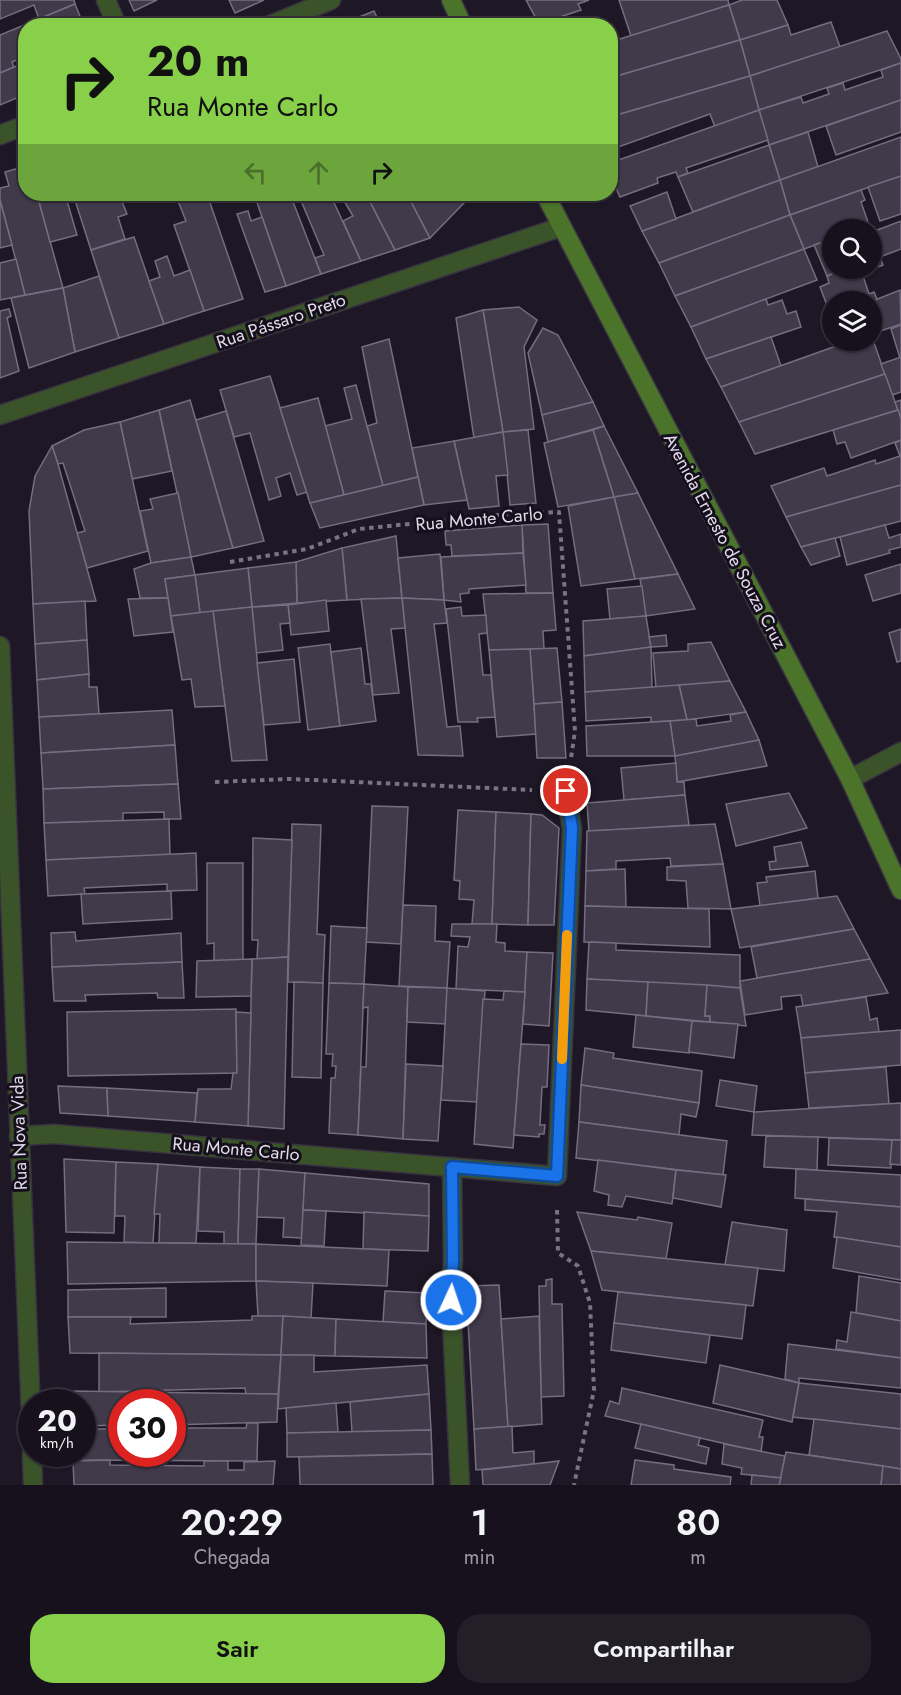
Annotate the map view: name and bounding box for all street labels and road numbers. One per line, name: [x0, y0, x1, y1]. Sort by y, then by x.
street label: Rua Pássaro Preto: [213, 287, 349, 355]
street label: Avenida Ernesto de Souza Cruz: [657, 429, 793, 654]
street label: Rua Monte Carlo: [414, 500, 544, 538]
street label: Rua Nova Vida: [4, 1075, 34, 1191]
street label: Rua Monte Carlo: [171, 1130, 301, 1168]

